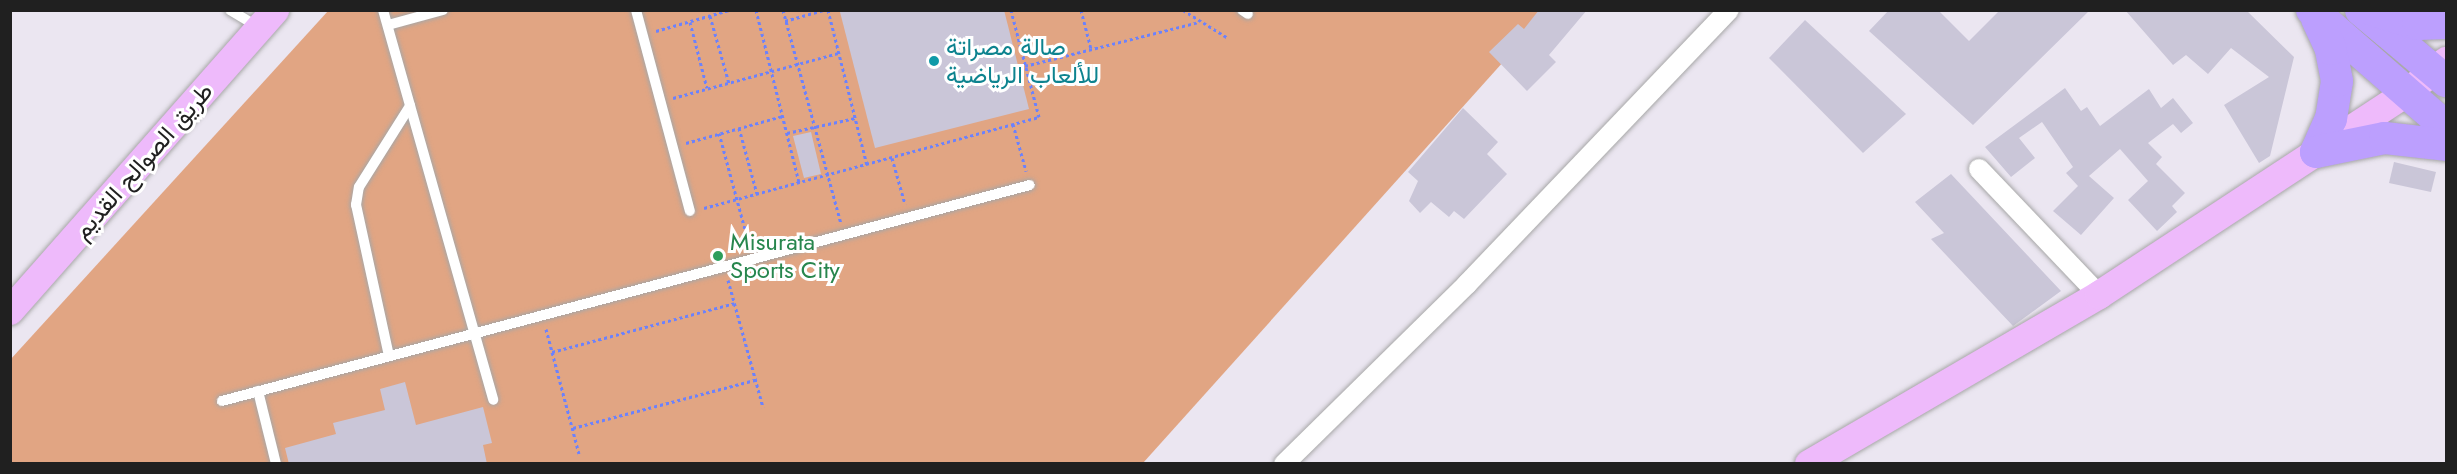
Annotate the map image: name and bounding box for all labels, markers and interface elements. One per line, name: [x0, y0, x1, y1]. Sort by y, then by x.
place label: صالة مصراتة للألعاب الرياضية: [946, 33, 1099, 89]
marker: صالة مصراتة للألعاب الرياضية: [927, 54, 941, 68]
street label: طريق الصوالح القديم: [67, 77, 219, 245]
place label: Misurata Sports City: [730, 228, 840, 284]
marker: Misurata Sports City: [711, 249, 725, 263]

